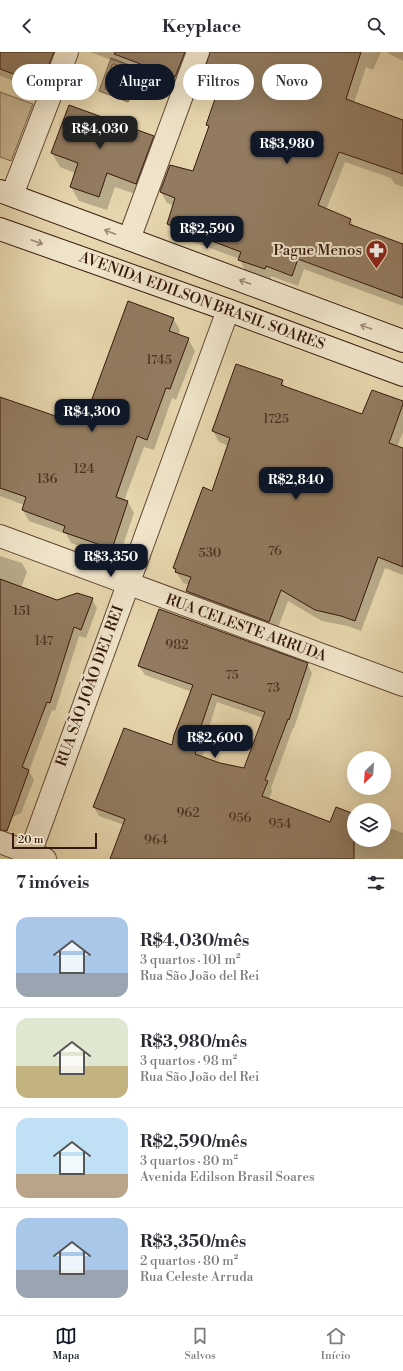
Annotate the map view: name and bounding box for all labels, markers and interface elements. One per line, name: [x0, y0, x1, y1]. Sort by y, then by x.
icon: back: [16, 15, 38, 37]
text: Keyplace: [162, 15, 241, 38]
icon: search: [365, 15, 387, 37]
chip: Comprar: [12, 64, 97, 100]
chip: Alugar: [105, 64, 175, 100]
chip: Filtros: [183, 64, 254, 100]
chip: Novo: [262, 64, 322, 100]
pin: R$4,030: [63, 116, 137, 150]
text: R$4,030: [72, 121, 128, 137]
pin: R$3,980: [250, 131, 324, 165]
text: R$3,980: [259, 136, 315, 152]
pin: R$2,590: [170, 216, 244, 250]
text: R$2,590: [179, 221, 235, 237]
one-way arrow: [104, 227, 116, 235]
pharmacy icon: Pague Menos: [364, 237, 390, 270]
one-way arrow: [30, 239, 43, 246]
place label: Pague Menos: [273, 241, 362, 260]
street label: AVENIDA EDILSON BRASIL SOARES: [75, 247, 328, 354]
one-way arrow: [239, 278, 251, 286]
one-way arrow: [361, 323, 373, 331]
house number: 1745: [146, 352, 172, 368]
pin: R$4,300: [55, 399, 129, 433]
text: R$4,300: [64, 404, 120, 420]
house number: 1725: [263, 411, 289, 427]
house number: 124: [73, 461, 95, 477]
pin: R$2,840: [259, 467, 333, 501]
house number: 136: [37, 471, 57, 487]
text: R$2,840: [268, 472, 324, 488]
house number: 76: [268, 543, 282, 559]
pin: R$3,350: [74, 544, 148, 578]
house number: 530: [199, 545, 222, 561]
text: R$3,350: [84, 549, 138, 565]
street label: RUA CELESTE ARRUDA: [163, 590, 330, 666]
street label: RUA SÃO JOÃO DEL REI: [51, 602, 128, 769]
house number: 151: [13, 603, 32, 619]
house number: 147: [35, 633, 54, 649]
house number: 982: [165, 637, 189, 653]
house number: 75: [225, 667, 239, 683]
house number: 73: [266, 680, 280, 696]
pin: R$2,600: [178, 725, 252, 759]
text: R$2,600: [187, 730, 243, 746]
north arrow: [347, 751, 391, 795]
map controls: [347, 751, 391, 847]
button: layers: [347, 803, 391, 847]
house number: 962: [176, 805, 200, 821]
house number: 956: [229, 810, 252, 826]
house number: 954: [268, 816, 292, 832]
scale bar: [12, 831, 97, 850]
house number: 964: [144, 832, 168, 848]
text: 20 m: [18, 833, 43, 847]
text: 7 imóveis: [16, 872, 89, 894]
icon: filters: [365, 872, 387, 894]
text: R$4,030/mês: [140, 930, 249, 952]
icon: home: [48, 933, 96, 981]
text: 3 quartos · 101 m²: [140, 952, 240, 968]
text: Rua São João del Rei: [140, 968, 259, 984]
text: R$3,980/mês: [140, 1031, 247, 1053]
icon: home: [48, 1034, 96, 1082]
text: 3 quartos · 98 m²: [140, 1053, 237, 1069]
text: Rua São João del Rei: [140, 1069, 259, 1085]
text: R$2,590/mês: [140, 1131, 247, 1153]
icon: home: [48, 1134, 96, 1182]
text: 3 quartos · 80 m²: [140, 1153, 238, 1169]
text: Avenida Edilson Brasil Soares: [140, 1169, 315, 1185]
text: R$3,350/mês: [140, 1231, 246, 1253]
icon: home: [48, 1234, 96, 1282]
text: 2 quartos · 80 m²: [140, 1253, 238, 1269]
text: Rua Celeste Arruda: [140, 1269, 253, 1285]
tab: Mapa: [52, 1325, 80, 1363]
tab: Salvos: [185, 1325, 216, 1363]
tab: Início: [321, 1325, 351, 1363]

